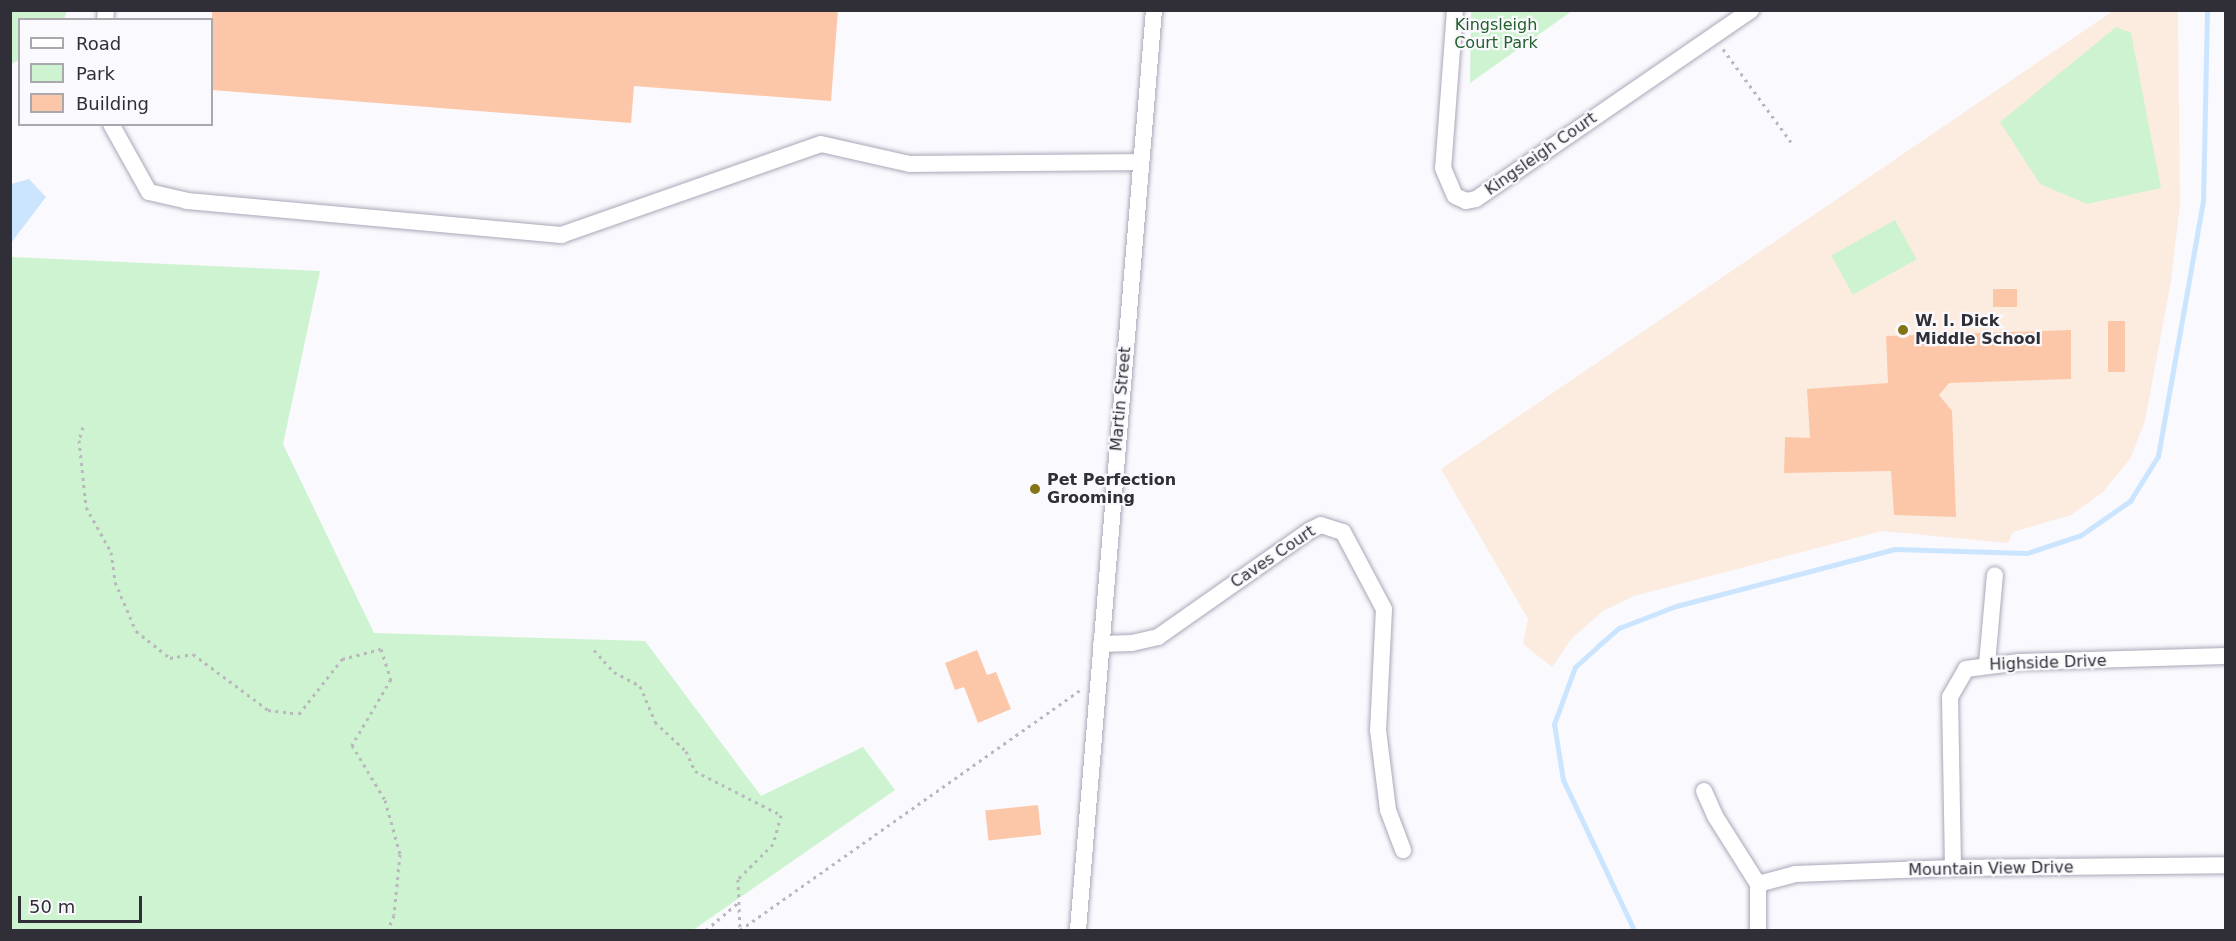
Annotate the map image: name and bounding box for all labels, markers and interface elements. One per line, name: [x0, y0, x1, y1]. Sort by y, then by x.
park label: Kingsleigh Court Park: [1454, 15, 1538, 53]
legend: [18, 18, 213, 126]
text: Road: [76, 33, 121, 54]
text: Park: [76, 63, 115, 84]
text: Building: [76, 93, 149, 114]
street label: Kingsleigh Court: [1482, 108, 1600, 200]
place label: W. I. Dick Middle School: [1915, 311, 2041, 349]
marker: W. I. Dick Middle School: [1896, 323, 1910, 337]
street label: Martin Street: [1107, 346, 1135, 452]
place label: Pet Perfection Grooming: [1047, 470, 1176, 508]
marker: Pet Perfection Grooming: [1028, 482, 1042, 496]
street label: Caves Court: [1227, 522, 1319, 592]
street label: Highside Drive: [1989, 651, 2107, 675]
street label: Mountain View Drive: [1908, 858, 2074, 880]
scale bar: [21, 884, 146, 922]
text: 50 m: [29, 896, 75, 917]

